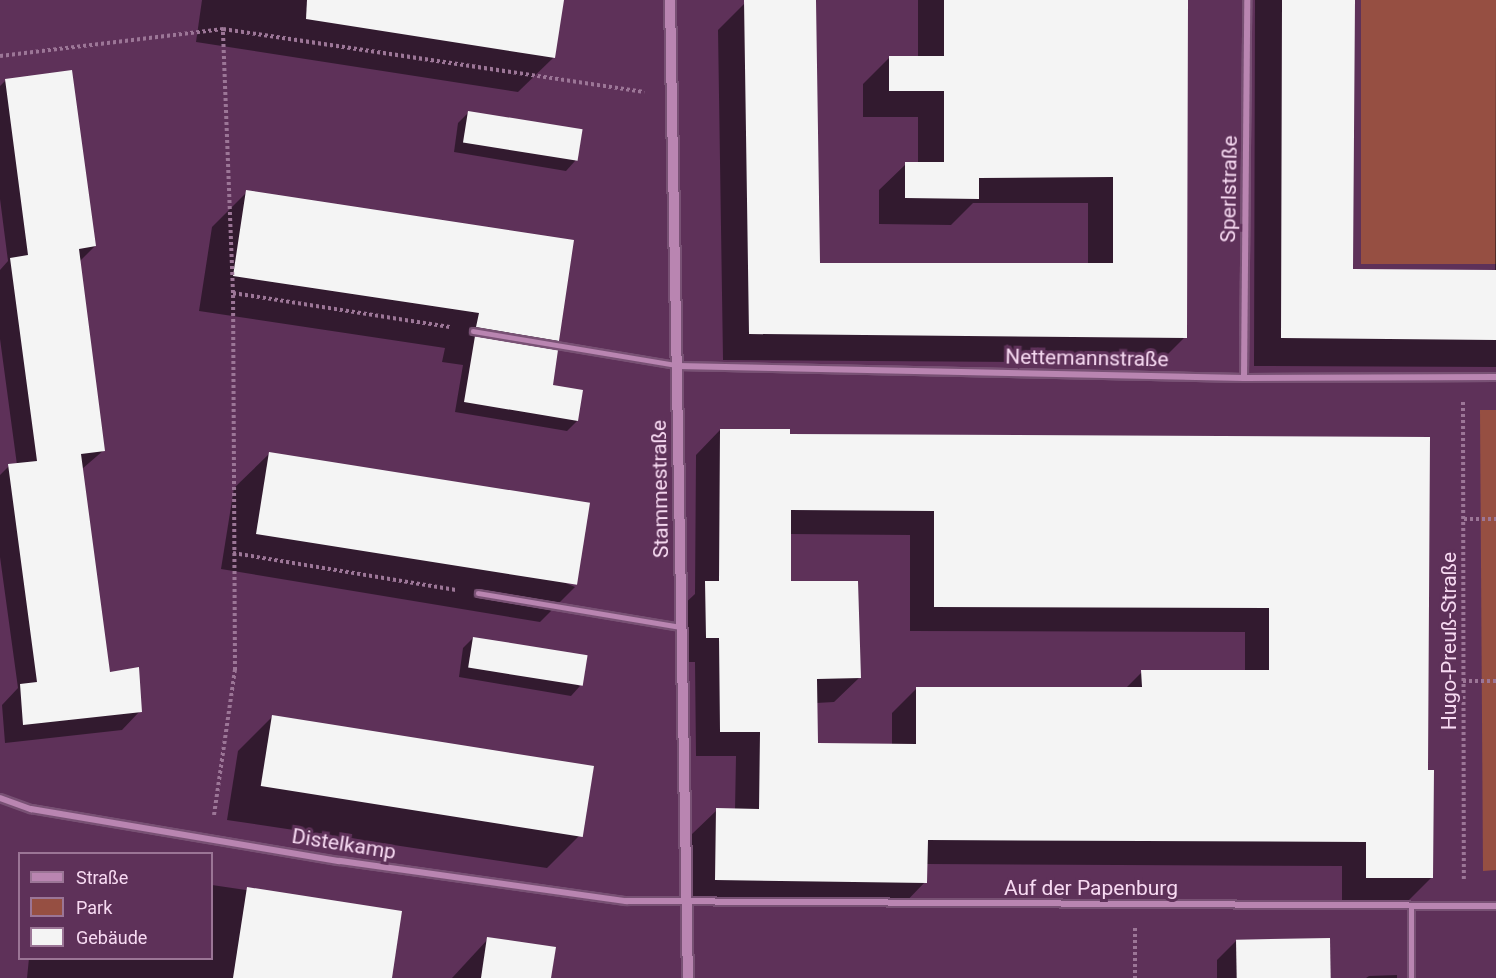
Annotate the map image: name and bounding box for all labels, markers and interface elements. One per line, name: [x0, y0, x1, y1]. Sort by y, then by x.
street label: Sperlstraße: [1215, 135, 1243, 243]
street label: Nettemannstraße: [1005, 344, 1169, 372]
street label: Stammestraße: [646, 420, 674, 558]
street label: Hugo-Preuß-Straße: [1436, 552, 1462, 730]
street label: Distelkamp: [290, 823, 398, 865]
legend: [18, 852, 213, 960]
text: Straße: [76, 867, 128, 888]
street label: Auf der Papenburg: [1004, 875, 1178, 901]
text: Park: [76, 897, 112, 918]
text: Gebäude: [76, 927, 147, 948]

